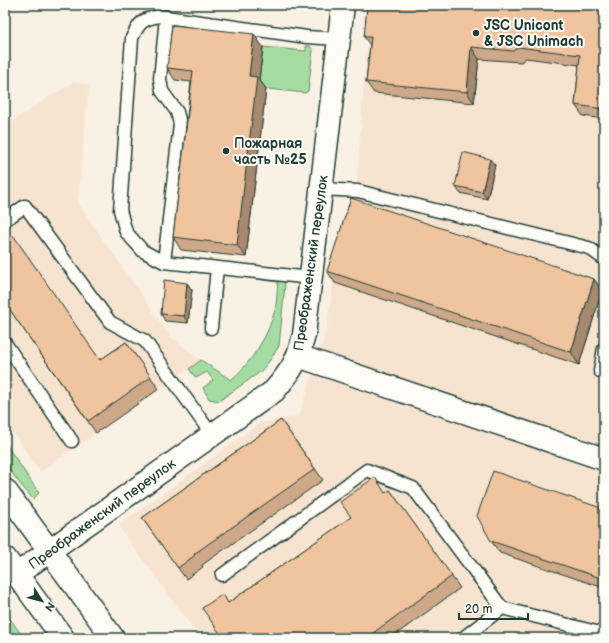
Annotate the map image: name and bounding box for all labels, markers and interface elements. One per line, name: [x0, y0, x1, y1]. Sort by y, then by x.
place label: JSC Unicont & JSC Unimach: [484, 17, 583, 50]
marker: JSC Unicont & JSC Unimach: [471, 28, 481, 38]
place label: Пожарная часть №25: [234, 135, 307, 168]
marker: Пожарная часть №25: [221, 146, 231, 156]
street label: Преображенский переулок: [290, 173, 332, 352]
street label: Преображенский переулок: [25, 455, 179, 573]
north arrow: [22, 581, 62, 621]
scale bar: [459, 595, 528, 621]
text: N: [42, 599, 57, 614]
text: 20 m: [465, 602, 492, 617]

